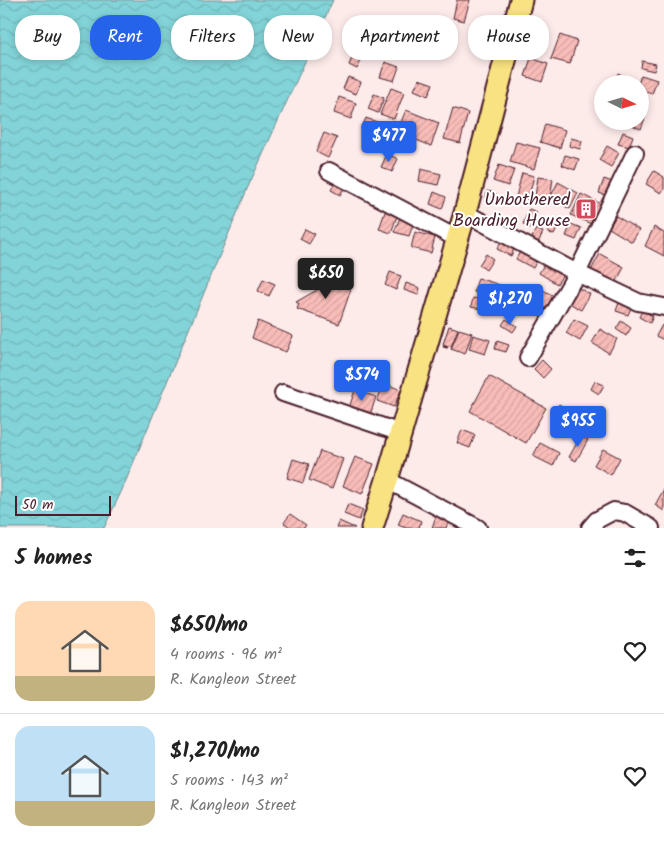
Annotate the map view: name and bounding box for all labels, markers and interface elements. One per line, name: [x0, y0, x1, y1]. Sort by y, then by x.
chip: Buy: [15, 15, 80, 60]
chip: Rent: [90, 15, 161, 60]
chip: Filters: [171, 15, 254, 60]
chip: New: [264, 15, 332, 60]
chip: Apartment: [342, 15, 458, 60]
chip: House: [468, 15, 549, 60]
north arrow: [594, 75, 649, 130]
map controls: [594, 75, 649, 130]
pin: $477: [359, 120, 419, 163]
text: $477: [372, 124, 406, 149]
place label: Unbothered Boarding House: [453, 186, 571, 236]
building icon: Unbothered Boarding House: [574, 197, 598, 221]
pin: $650: [296, 258, 356, 300]
text: $650: [309, 261, 343, 286]
pin: $1,270: [469, 284, 551, 326]
text: $1,270: [488, 287, 532, 312]
pin: $574: [332, 360, 392, 402]
text: $574: [345, 363, 379, 388]
pin: $955: [548, 406, 608, 448]
text: $955: [561, 409, 595, 434]
scale bar: [15, 493, 111, 516]
text: 50 m: [22, 494, 53, 516]
text: 5 homes: [15, 542, 92, 575]
icon: filters: [621, 544, 649, 572]
text: $650/mo: [170, 609, 248, 642]
icon: home: [55, 621, 115, 681]
icon: heart: [621, 637, 649, 665]
text: 4 rooms · 96 m²: [170, 642, 282, 667]
text: R. Kangleon Street: [170, 667, 297, 692]
text: $1,270/mo: [170, 735, 260, 768]
icon: home: [55, 746, 115, 806]
icon: heart: [621, 762, 649, 790]
text: 5 rooms · 143 m²: [170, 768, 288, 793]
text: R. Kangleon Street: [170, 793, 297, 818]

